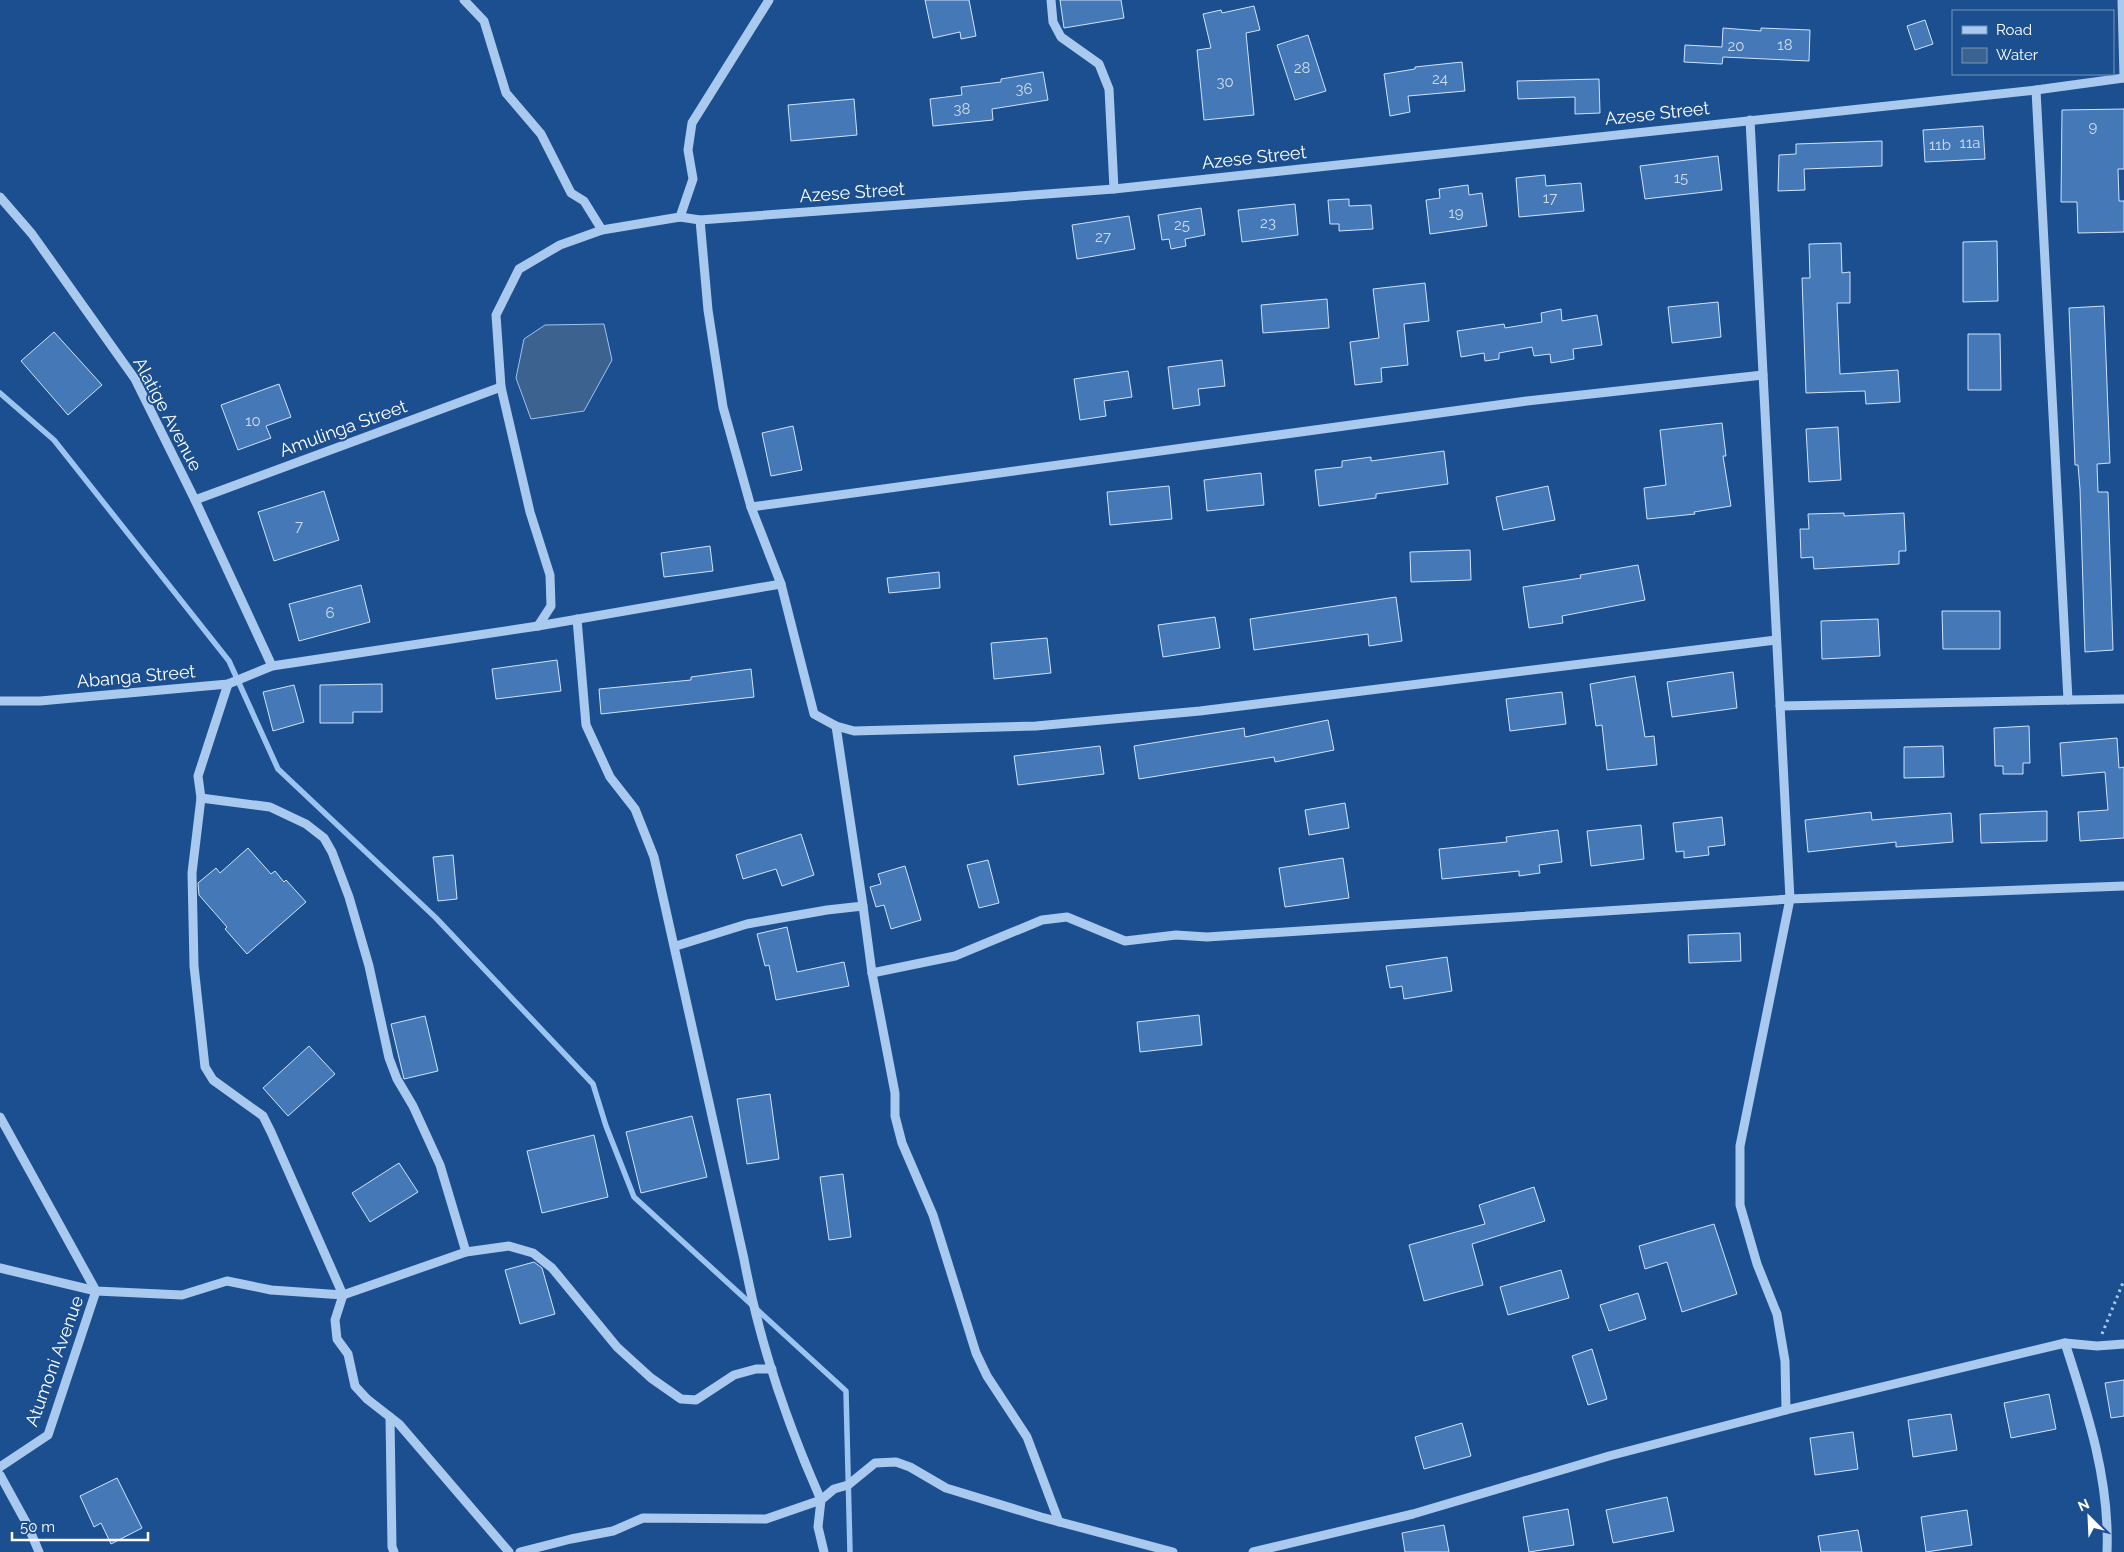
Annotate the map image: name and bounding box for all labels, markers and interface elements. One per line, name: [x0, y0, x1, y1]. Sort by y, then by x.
legend: [1952, 10, 2114, 75]
text: Road: [1996, 21, 2032, 39]
house number: 18: [1777, 36, 1793, 54]
house number: 20: [1728, 37, 1745, 55]
text: Water: [1996, 46, 2039, 64]
house number: 28: [1294, 59, 1310, 77]
house number: 24: [1432, 70, 1448, 88]
house number: 30: [1216, 73, 1234, 91]
house number: 36: [1015, 80, 1033, 98]
street label: Azese Street: [1604, 97, 1710, 129]
house number: 38: [954, 100, 971, 118]
house number: 9: [2089, 118, 2098, 136]
house number: 11a: [1959, 134, 1981, 152]
house number: 11b: [1929, 136, 1951, 154]
street label: Azese Street: [1201, 141, 1307, 173]
house number: 15: [1674, 169, 1688, 187]
street label: Azese Street: [799, 178, 905, 206]
house number: 17: [1543, 189, 1557, 207]
house number: 19: [1448, 204, 1464, 222]
house number: 23: [1260, 214, 1276, 232]
house number: 25: [1174, 216, 1190, 234]
house number: 27: [1095, 228, 1111, 246]
street label: Alatige Avenue: [129, 354, 207, 475]
street label: Amulinga Street: [276, 395, 410, 461]
house number: 10: [245, 412, 261, 430]
house number: 7: [295, 517, 303, 535]
house number: 6: [325, 604, 335, 622]
street label: Abanga Street: [76, 660, 196, 692]
street label: Atumoni Avenue: [21, 1292, 88, 1429]
north arrow: [2064, 1492, 2114, 1542]
text: N: [2076, 1496, 2092, 1515]
scale bar: [12, 1510, 149, 1542]
text: 50 m: [20, 1518, 55, 1536]

